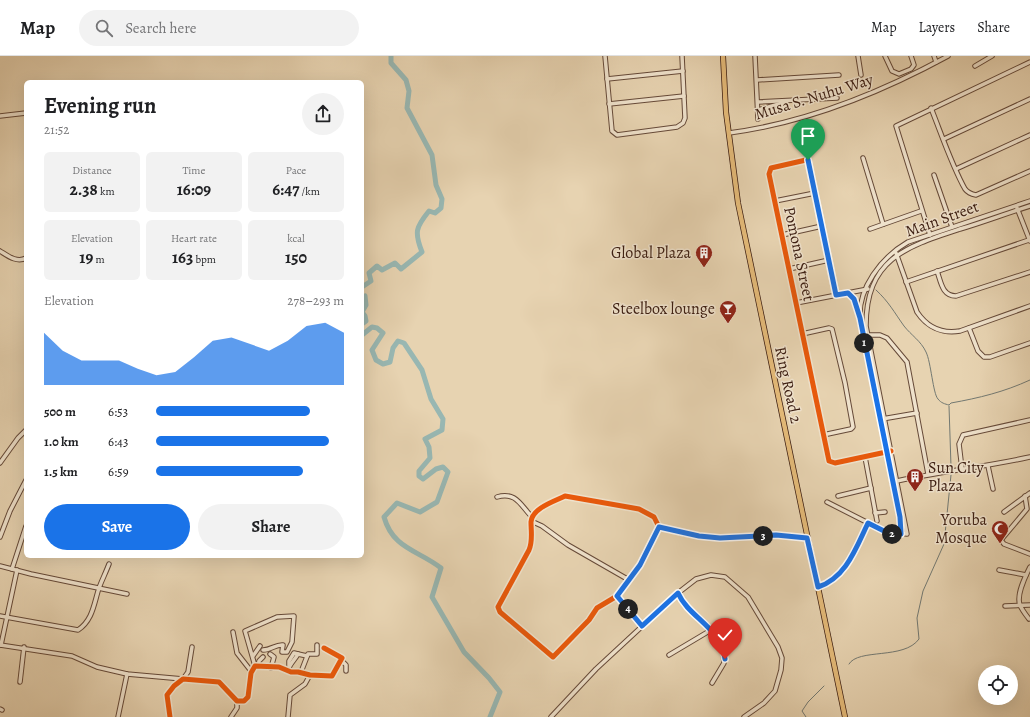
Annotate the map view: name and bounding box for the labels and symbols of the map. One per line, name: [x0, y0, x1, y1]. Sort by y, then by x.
street label: Musa S. Nuhu Way: [752, 68, 877, 125]
pin: [791, 119, 825, 160]
street label: Main Street: [902, 196, 982, 242]
street label: Pomona Street: [778, 205, 820, 303]
place label: Global Plaza: [611, 242, 692, 264]
building icon: Global Plaza: [694, 243, 714, 268]
place label: Steelbox lounge: [612, 298, 715, 320]
bar icon: Steelbox lounge: [718, 299, 738, 324]
pin: 1: [854, 333, 874, 353]
street label: Ring Road 2: [769, 344, 807, 426]
place label: Sun City Plaza: [928, 457, 985, 497]
building icon: Sun City Plaza: [905, 467, 925, 492]
place label: Yoruba Mosque: [935, 509, 988, 549]
mosque icon: Yoruba Mosque: [990, 519, 1010, 544]
pin: 2: [882, 524, 902, 544]
pin: 3: [753, 526, 773, 546]
pin: 4: [618, 599, 638, 619]
pin: [708, 618, 742, 659]

